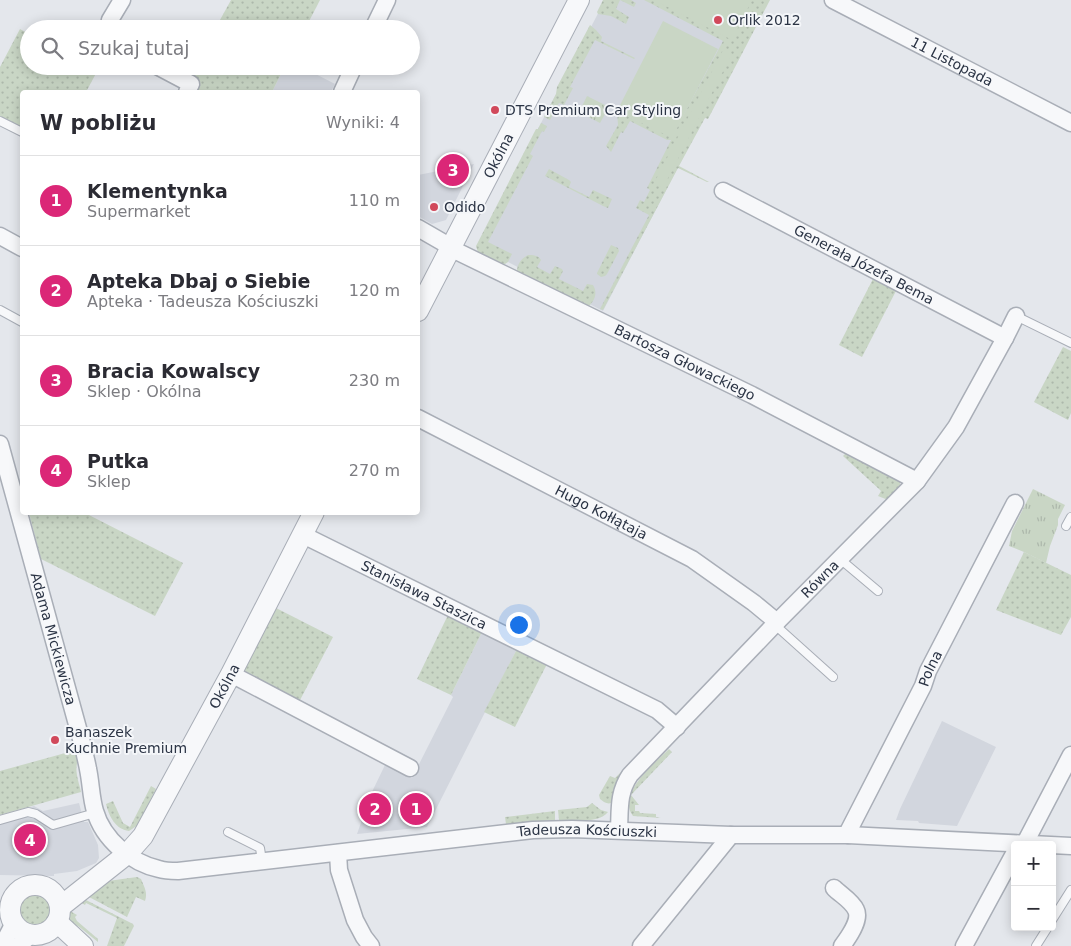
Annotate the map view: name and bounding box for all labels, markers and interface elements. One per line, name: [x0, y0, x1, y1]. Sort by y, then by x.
place label: Orlik 2012: [728, 12, 801, 28]
marker: Orlik 2012: [712, 14, 724, 26]
search box: [20, 20, 420, 75]
icon: search: [38, 34, 66, 62]
street label: 11 Listopada: [908, 34, 996, 89]
text: Szukaj tutaj: [78, 37, 190, 59]
place label: DTS Premium Car Styling: [505, 102, 681, 118]
marker: DTS Premium Car Styling: [489, 104, 501, 116]
text: W pobliżu: [40, 111, 157, 135]
text: Wyniki: 4: [326, 113, 400, 132]
street label: Okólna: [480, 130, 517, 181]
pin: 3: [437, 151, 469, 189]
text: Klementynka: [87, 180, 228, 202]
text: 1: [50, 191, 62, 210]
text: 110 m: [349, 191, 400, 210]
place label: Odido: [444, 199, 485, 215]
marker: Odido: [428, 201, 440, 213]
text: Supermarket: [87, 202, 190, 221]
street label: Generała Józefa Bema: [791, 221, 937, 308]
text: Apteka Dbaj o Siebie: [87, 270, 310, 292]
text: 2: [50, 281, 62, 300]
text: 120 m: [349, 281, 400, 300]
text: Apteka · Tadeusza Kościuszki: [87, 292, 319, 311]
street label: Bartosza Głowackiego: [612, 321, 758, 403]
text: Bracia Kowalscy: [87, 360, 260, 382]
text: 3: [50, 371, 62, 390]
text: 230 m: [349, 371, 400, 390]
text: Sklep · Okólna: [87, 382, 202, 401]
text: Putka: [87, 450, 149, 472]
text: 4: [50, 461, 62, 480]
text: 270 m: [349, 461, 400, 480]
text: Sklep: [87, 472, 131, 491]
street label: Hugo Kołłątaja: [552, 482, 650, 543]
street label: Stanisława Staszica: [359, 557, 489, 633]
street label: Równa: [798, 557, 842, 601]
street label: Adama Mickiewicza: [28, 571, 79, 707]
your location: [506, 612, 532, 638]
street label: Polna: [915, 648, 945, 688]
street label: Okólna: [206, 661, 243, 711]
place label: Banaszek Kuchnie Premium: [65, 724, 187, 756]
marker: Banaszek Kuchnie Premium: [49, 734, 61, 746]
pin: 2: [359, 790, 391, 828]
pin: 1: [400, 790, 432, 828]
pin: 4: [14, 821, 46, 859]
street label: Tadeusza Kościuszki: [515, 821, 657, 840]
map controls: [1011, 841, 1056, 931]
button: +: [1011, 841, 1056, 886]
button: −: [1011, 886, 1056, 931]

